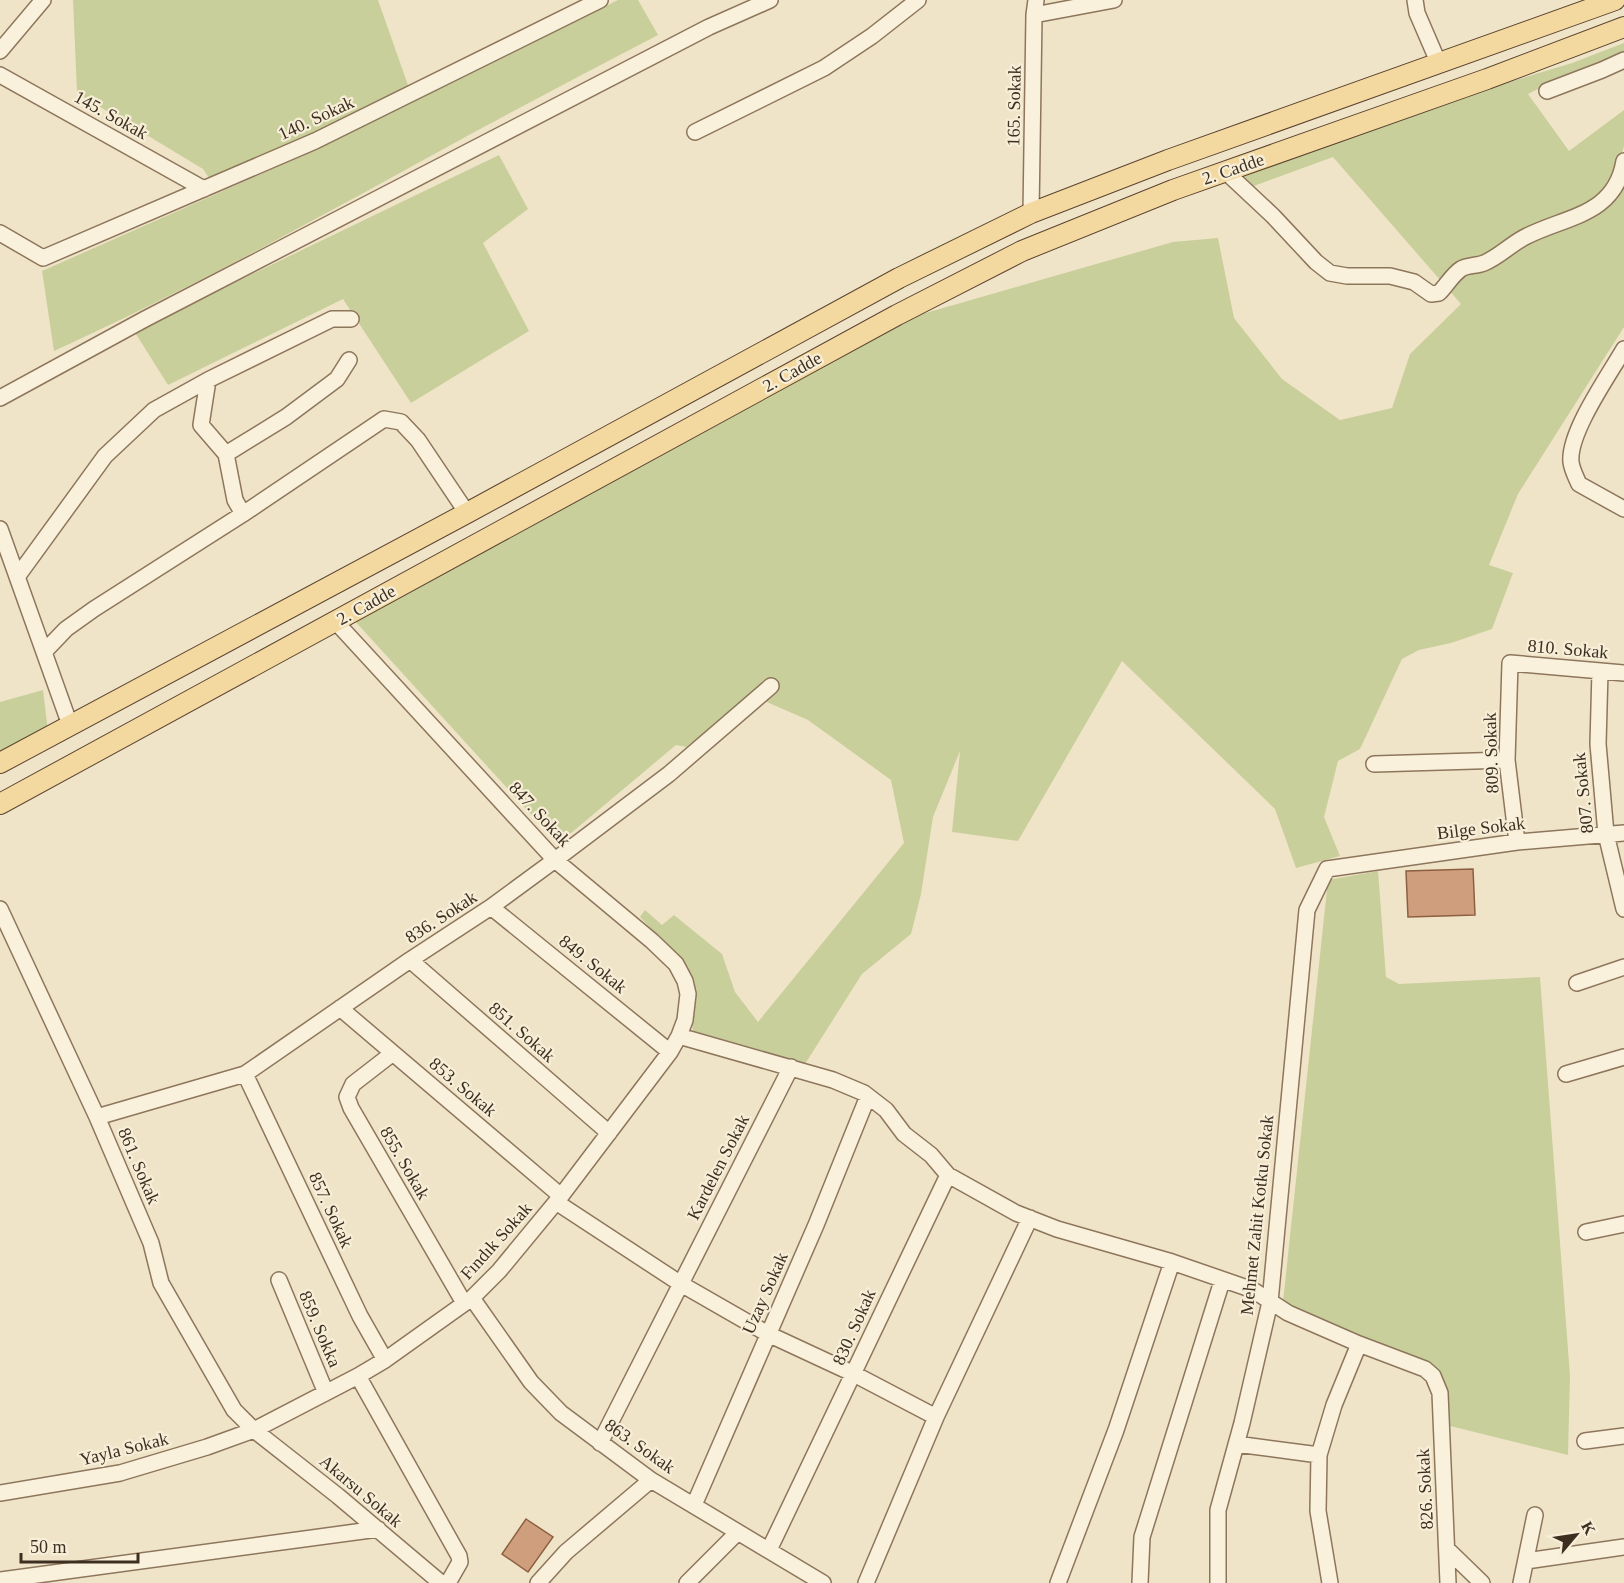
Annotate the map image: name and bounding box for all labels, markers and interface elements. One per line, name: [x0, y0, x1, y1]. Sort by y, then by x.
street label: 165. Sokak: [1003, 65, 1025, 147]
street label: 145. Sokak: [71, 87, 151, 143]
street label: 140. Sokak: [275, 92, 357, 144]
street label: 2. Cadde: [1199, 149, 1267, 189]
street label: 2. Cadde: [759, 348, 825, 396]
street label: 2. Cadde: [333, 581, 399, 629]
street label: 810. Sokak: [1527, 636, 1609, 662]
street label: 809. Sokak: [1480, 712, 1502, 794]
street label: 807. Sokak: [1569, 752, 1597, 834]
street label: 847. Sokak: [505, 778, 575, 850]
street label: Bilge Sokak: [1436, 813, 1526, 843]
street label: 836. Sokak: [402, 887, 480, 947]
street label: 849. Sokak: [555, 931, 631, 997]
street label: 851. Sokak: [485, 998, 559, 1066]
street label: 853. Sokak: [426, 1053, 500, 1121]
street label: Kardelen Sokak: [683, 1111, 753, 1223]
street label: Mehmet Zahit Kotku Sokak: [1237, 1114, 1277, 1316]
street label: 855. Sokak: [376, 1123, 434, 1203]
street label: 861. Sokak: [114, 1125, 164, 1207]
street label: 857. Sokak: [305, 1169, 357, 1251]
street label: Fındık Sokak: [456, 1198, 536, 1284]
street label: Uzay Sokak: [738, 1249, 792, 1337]
street label: 830. Sokak: [828, 1286, 880, 1368]
street label: 859. Sokka: [295, 1288, 345, 1370]
street label: 863. Sokak: [601, 1415, 679, 1477]
street label: Yayla Sokak: [78, 1428, 170, 1470]
street label: 826. Sokak: [1413, 1448, 1437, 1530]
street label: Akarsu Sokak: [316, 1451, 406, 1531]
north arrow: [1546, 1505, 1606, 1565]
text: K: [1578, 1518, 1599, 1538]
scale bar: [21, 1526, 138, 1564]
text: 50 m: [30, 1537, 67, 1557]

